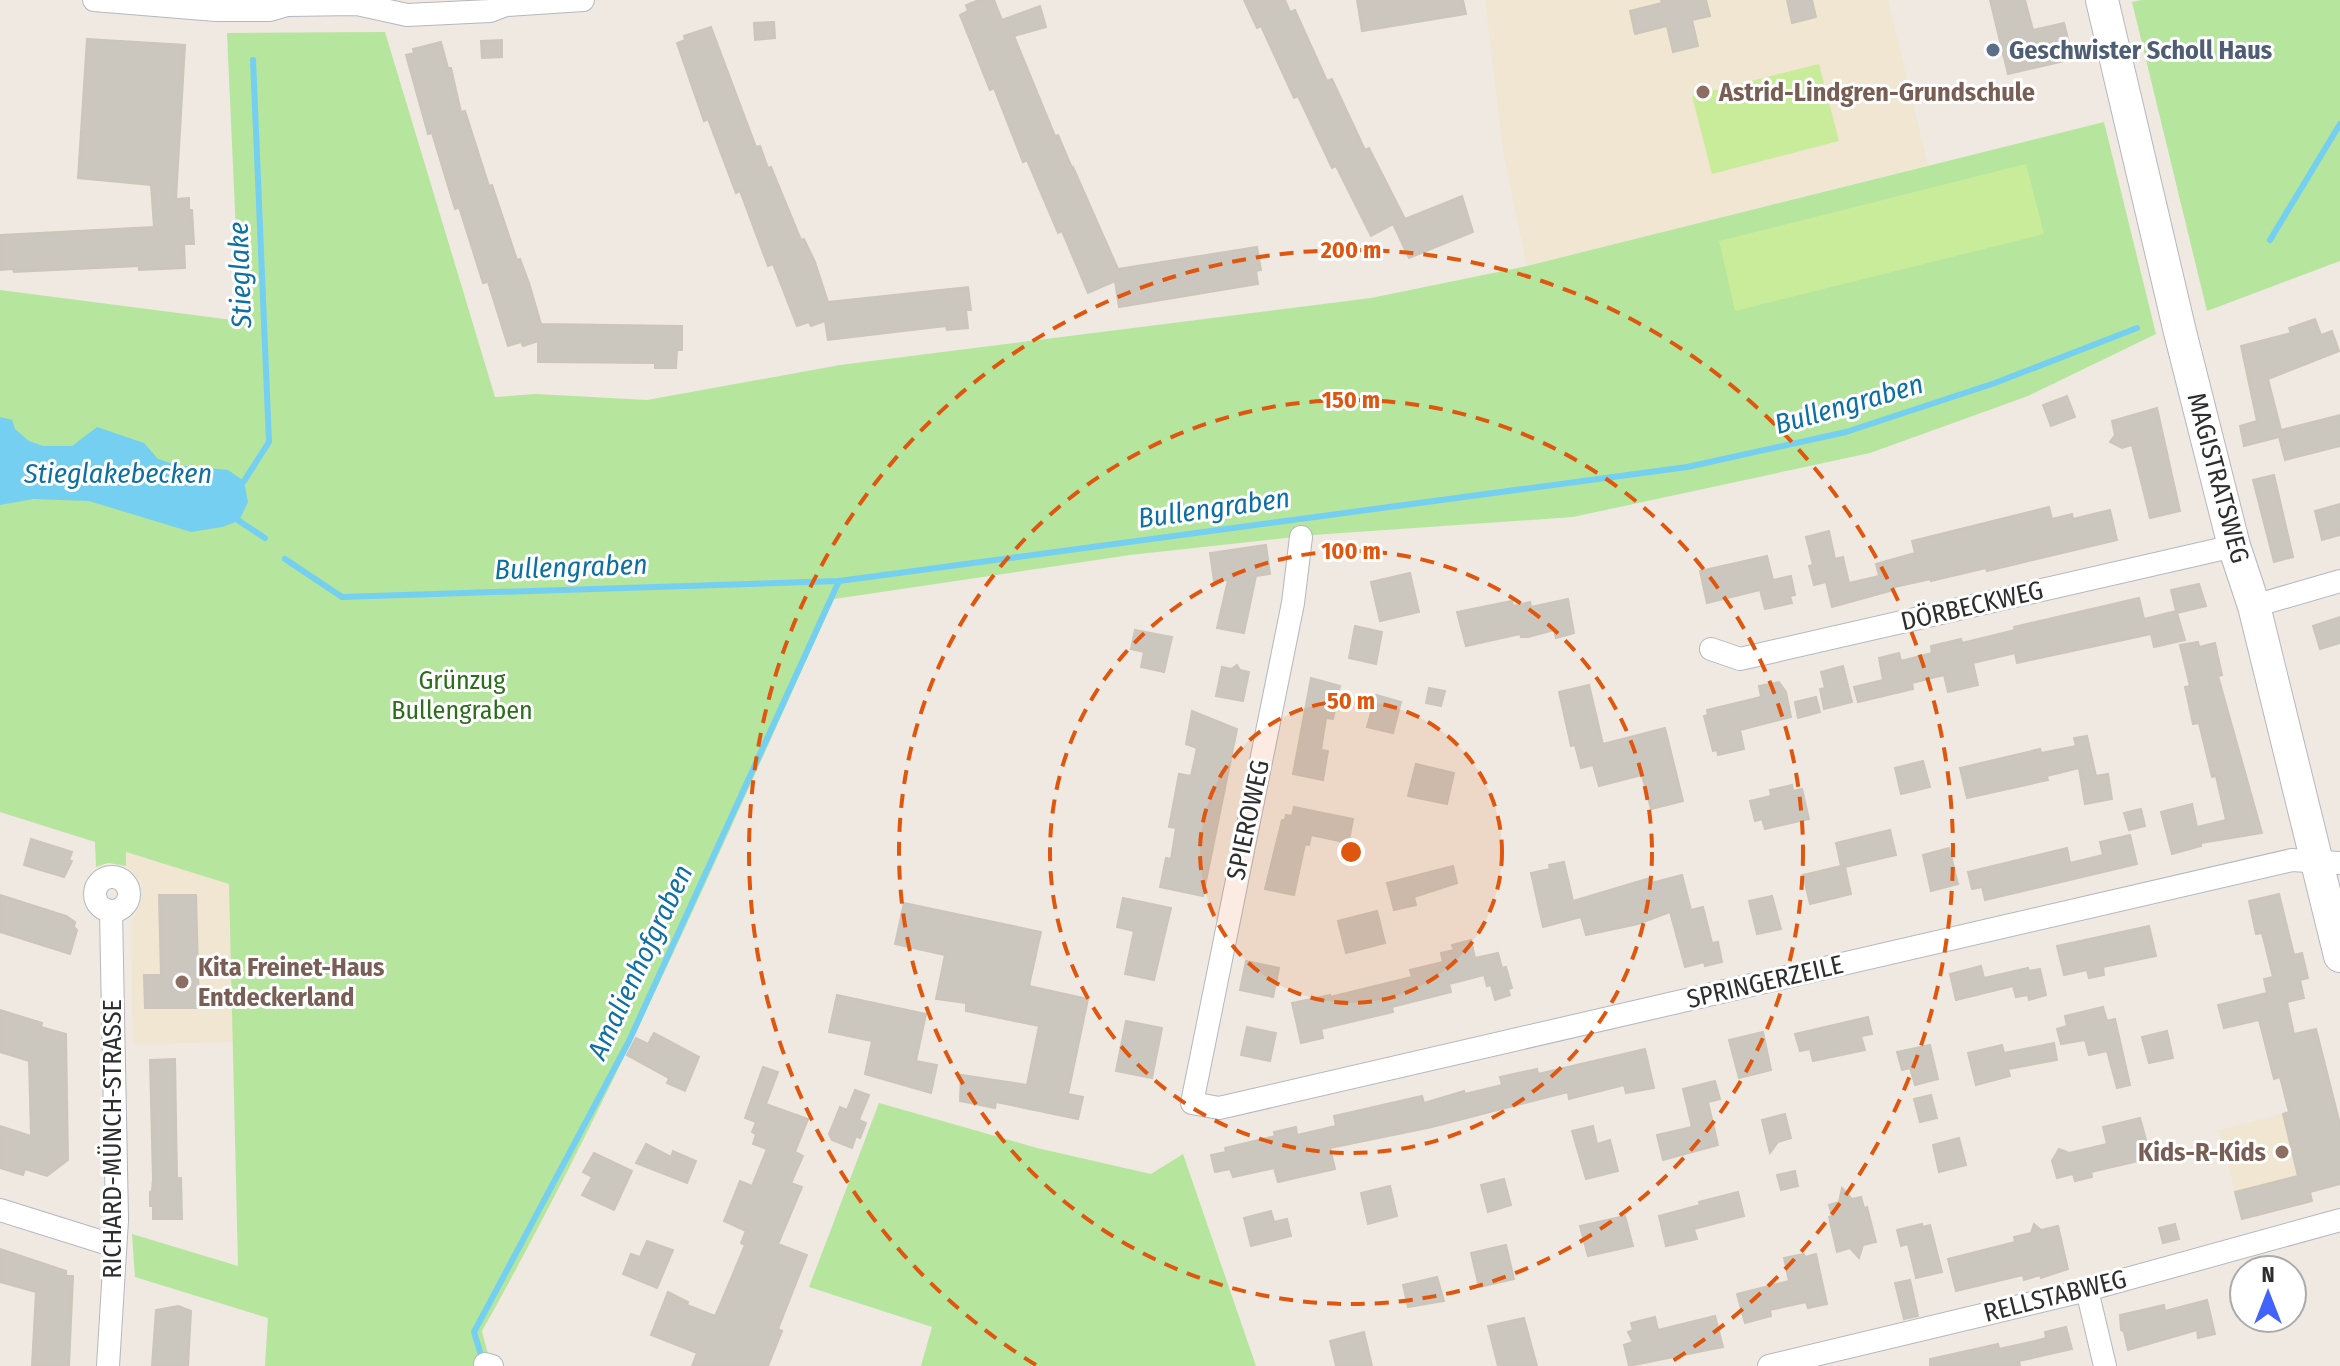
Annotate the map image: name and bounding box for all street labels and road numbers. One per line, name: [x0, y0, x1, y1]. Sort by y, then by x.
street label: MAGISTRATSWEG: [2180, 389, 2256, 567]
street label: DÖRBECKWEG: [1898, 575, 2046, 637]
street label: SPIEROWEG: [1220, 757, 1276, 883]
street label: SPRINGERZEILE: [1684, 949, 1846, 1015]
street label: RICHARD-MÜNCH-STRASSE: [97, 999, 128, 1279]
street label: RELLSTABWEG: [1980, 1263, 2130, 1329]

